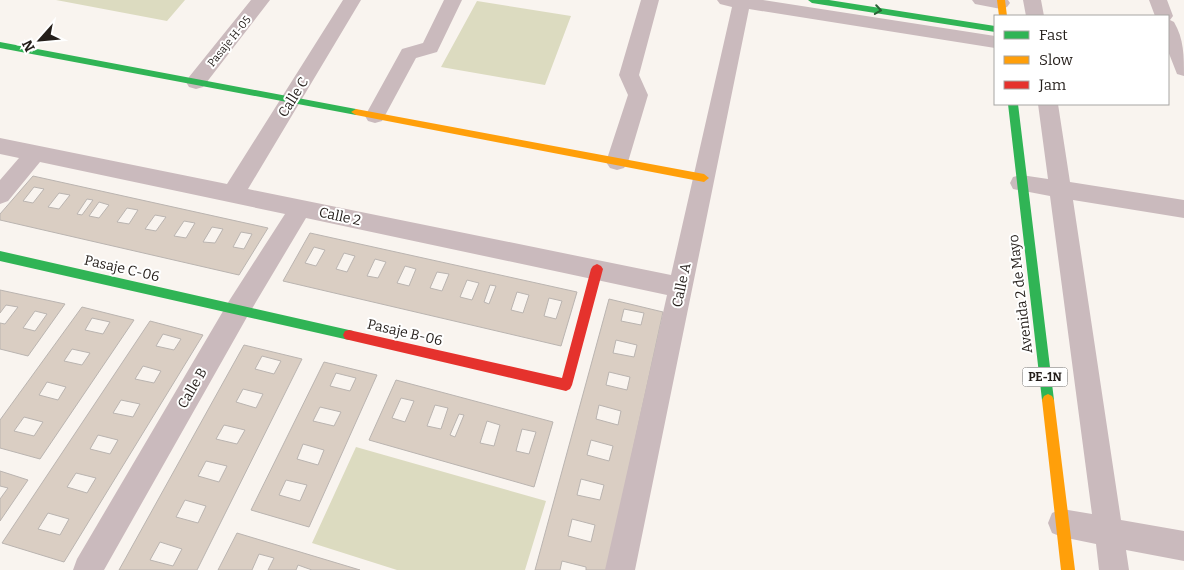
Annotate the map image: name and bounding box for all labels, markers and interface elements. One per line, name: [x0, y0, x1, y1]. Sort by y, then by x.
one-way arrow: [873, 5, 882, 15]
street label: Pasaje H-05: [205, 13, 254, 69]
north arrow: [15, 15, 65, 65]
legend: [994, 15, 1169, 105]
text: Fast: [1039, 26, 1068, 44]
text: N: [19, 37, 39, 54]
text: Slow: [1039, 51, 1074, 69]
street label: Calle C: [275, 74, 312, 120]
text: Jam: [1038, 76, 1067, 94]
street label: Calle 2: [317, 204, 362, 229]
street label: Avenida 2 de Mayo: [1005, 234, 1036, 354]
street label: Pasaje C-06: [83, 252, 161, 285]
street label: Calle A: [669, 261, 694, 309]
street label: Pasaje B-06: [366, 316, 444, 349]
street label: Calle B: [174, 365, 211, 412]
road number: PE-1N: [1022, 368, 1068, 387]

